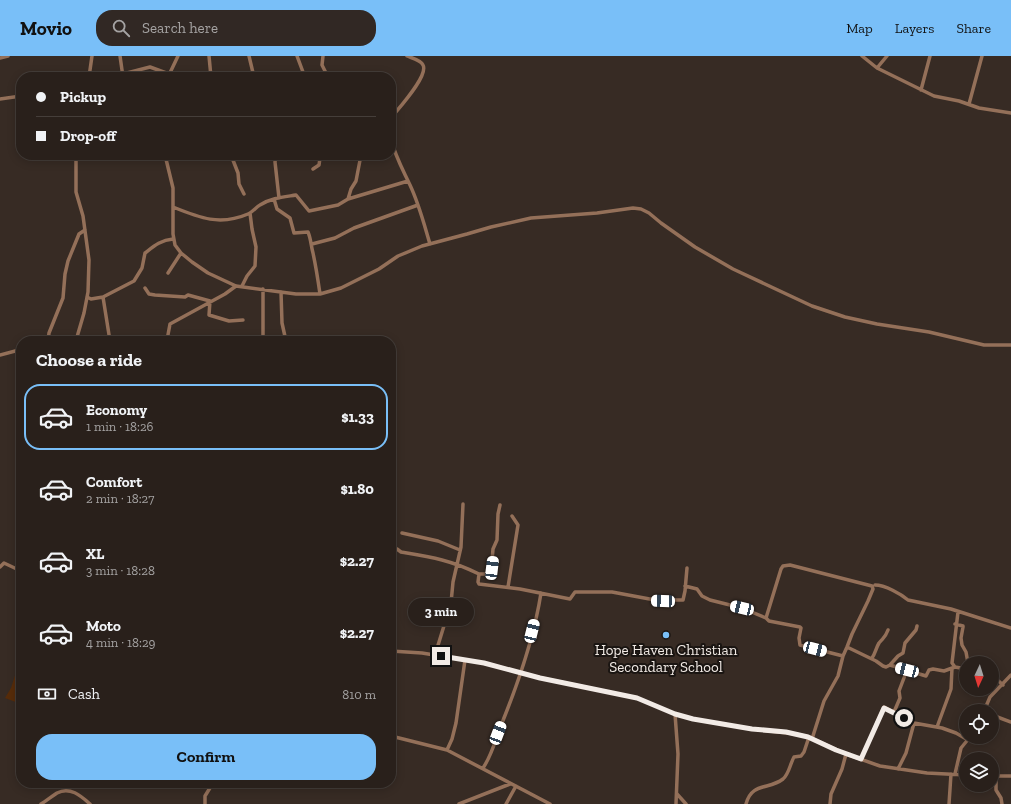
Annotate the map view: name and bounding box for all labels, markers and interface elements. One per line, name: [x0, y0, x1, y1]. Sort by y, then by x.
search box: [96, 10, 376, 46]
text: Movio: [20, 17, 72, 40]
icon: search: [110, 17, 132, 39]
text: Search here: [142, 19, 218, 37]
text: Map: [846, 20, 873, 37]
text: Layers: [895, 20, 934, 37]
text: Share: [956, 20, 991, 37]
text: Pickup: [60, 88, 106, 106]
text: Drop-off: [60, 127, 116, 145]
text: Choose a ride: [36, 349, 142, 371]
icon: car: [38, 399, 74, 435]
text: Economy: [86, 401, 147, 419]
text: $1.33: [341, 408, 374, 426]
text: 1 min · 18:26: [86, 419, 154, 434]
icon: car: [38, 471, 74, 507]
text: Comfort: [86, 473, 142, 491]
text: $1.80: [340, 480, 374, 498]
text: 2 min · 18:27: [86, 491, 154, 506]
icon: car: [38, 543, 74, 579]
text: XL: [86, 545, 104, 563]
text: $2.27: [340, 552, 374, 570]
car: [485, 555, 499, 581]
text: 3 min · 18:28: [86, 563, 155, 578]
car: [651, 595, 675, 607]
callout: 3 min: [408, 598, 474, 626]
car: [729, 599, 755, 617]
text: 3 min: [425, 604, 457, 619]
icon: car: [38, 615, 74, 651]
text: Moto: [86, 617, 121, 635]
car: [523, 618, 541, 644]
text: $2.27: [340, 624, 374, 642]
marker: Hope Haven Christian Secondary School: [661, 630, 671, 640]
text: 4 min · 18:29: [86, 635, 156, 650]
car: [802, 640, 828, 658]
place label: Hope Haven Christian Secondary School: [595, 641, 738, 676]
route end: [432, 647, 450, 665]
north arrow: [959, 656, 999, 696]
map controls: [959, 656, 999, 792]
car: [894, 661, 920, 679]
icon: cash: [36, 683, 58, 705]
text: Cash: [68, 685, 100, 703]
text: 810 m: [342, 687, 376, 702]
button: locate: [959, 704, 999, 744]
route start: [895, 709, 913, 727]
car: [488, 720, 508, 746]
button: Confirm: [36, 734, 376, 780]
button: layers: [959, 752, 999, 792]

